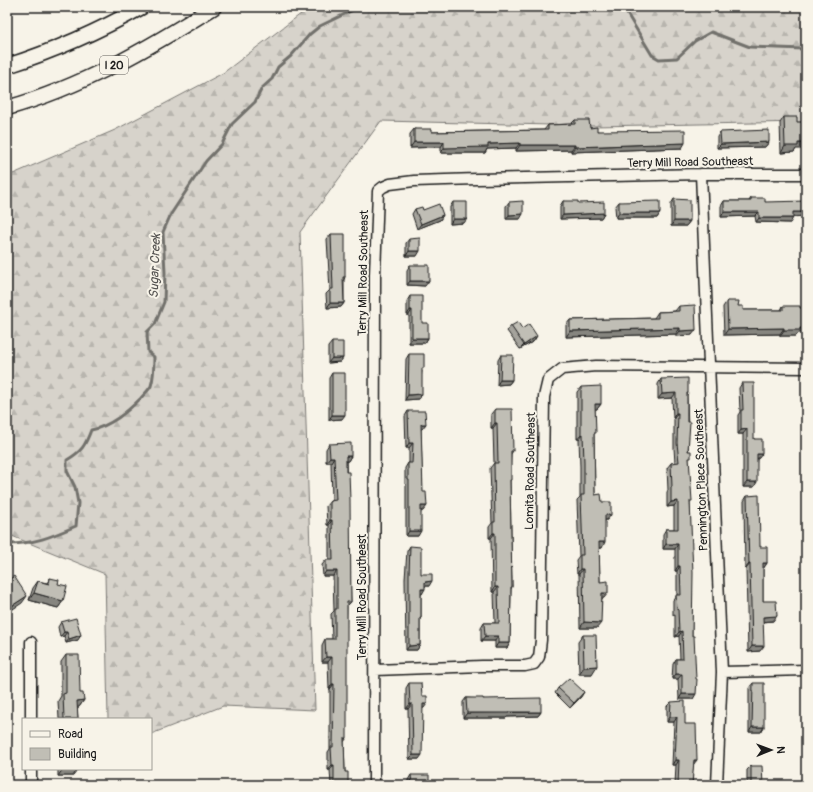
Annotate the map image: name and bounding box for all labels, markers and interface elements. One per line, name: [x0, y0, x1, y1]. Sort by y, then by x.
road number: I 20: [100, 56, 128, 74]
street label: Terry Mill Road Southeast: [627, 154, 753, 171]
street label: Terry Mill Road Southeast: [355, 210, 372, 336]
water label: Sugar Creek: [146, 232, 164, 299]
street label: Pennington Place Southeast: [692, 408, 711, 552]
street label: Lomita Road Southeast: [522, 412, 539, 530]
street label: Terry Mill Road Southeast: [355, 534, 370, 660]
legend: [22, 718, 152, 770]
text: Road: [58, 727, 83, 742]
north arrow: [751, 730, 791, 770]
text: N: [774, 746, 787, 754]
text: Building: [58, 747, 97, 762]

